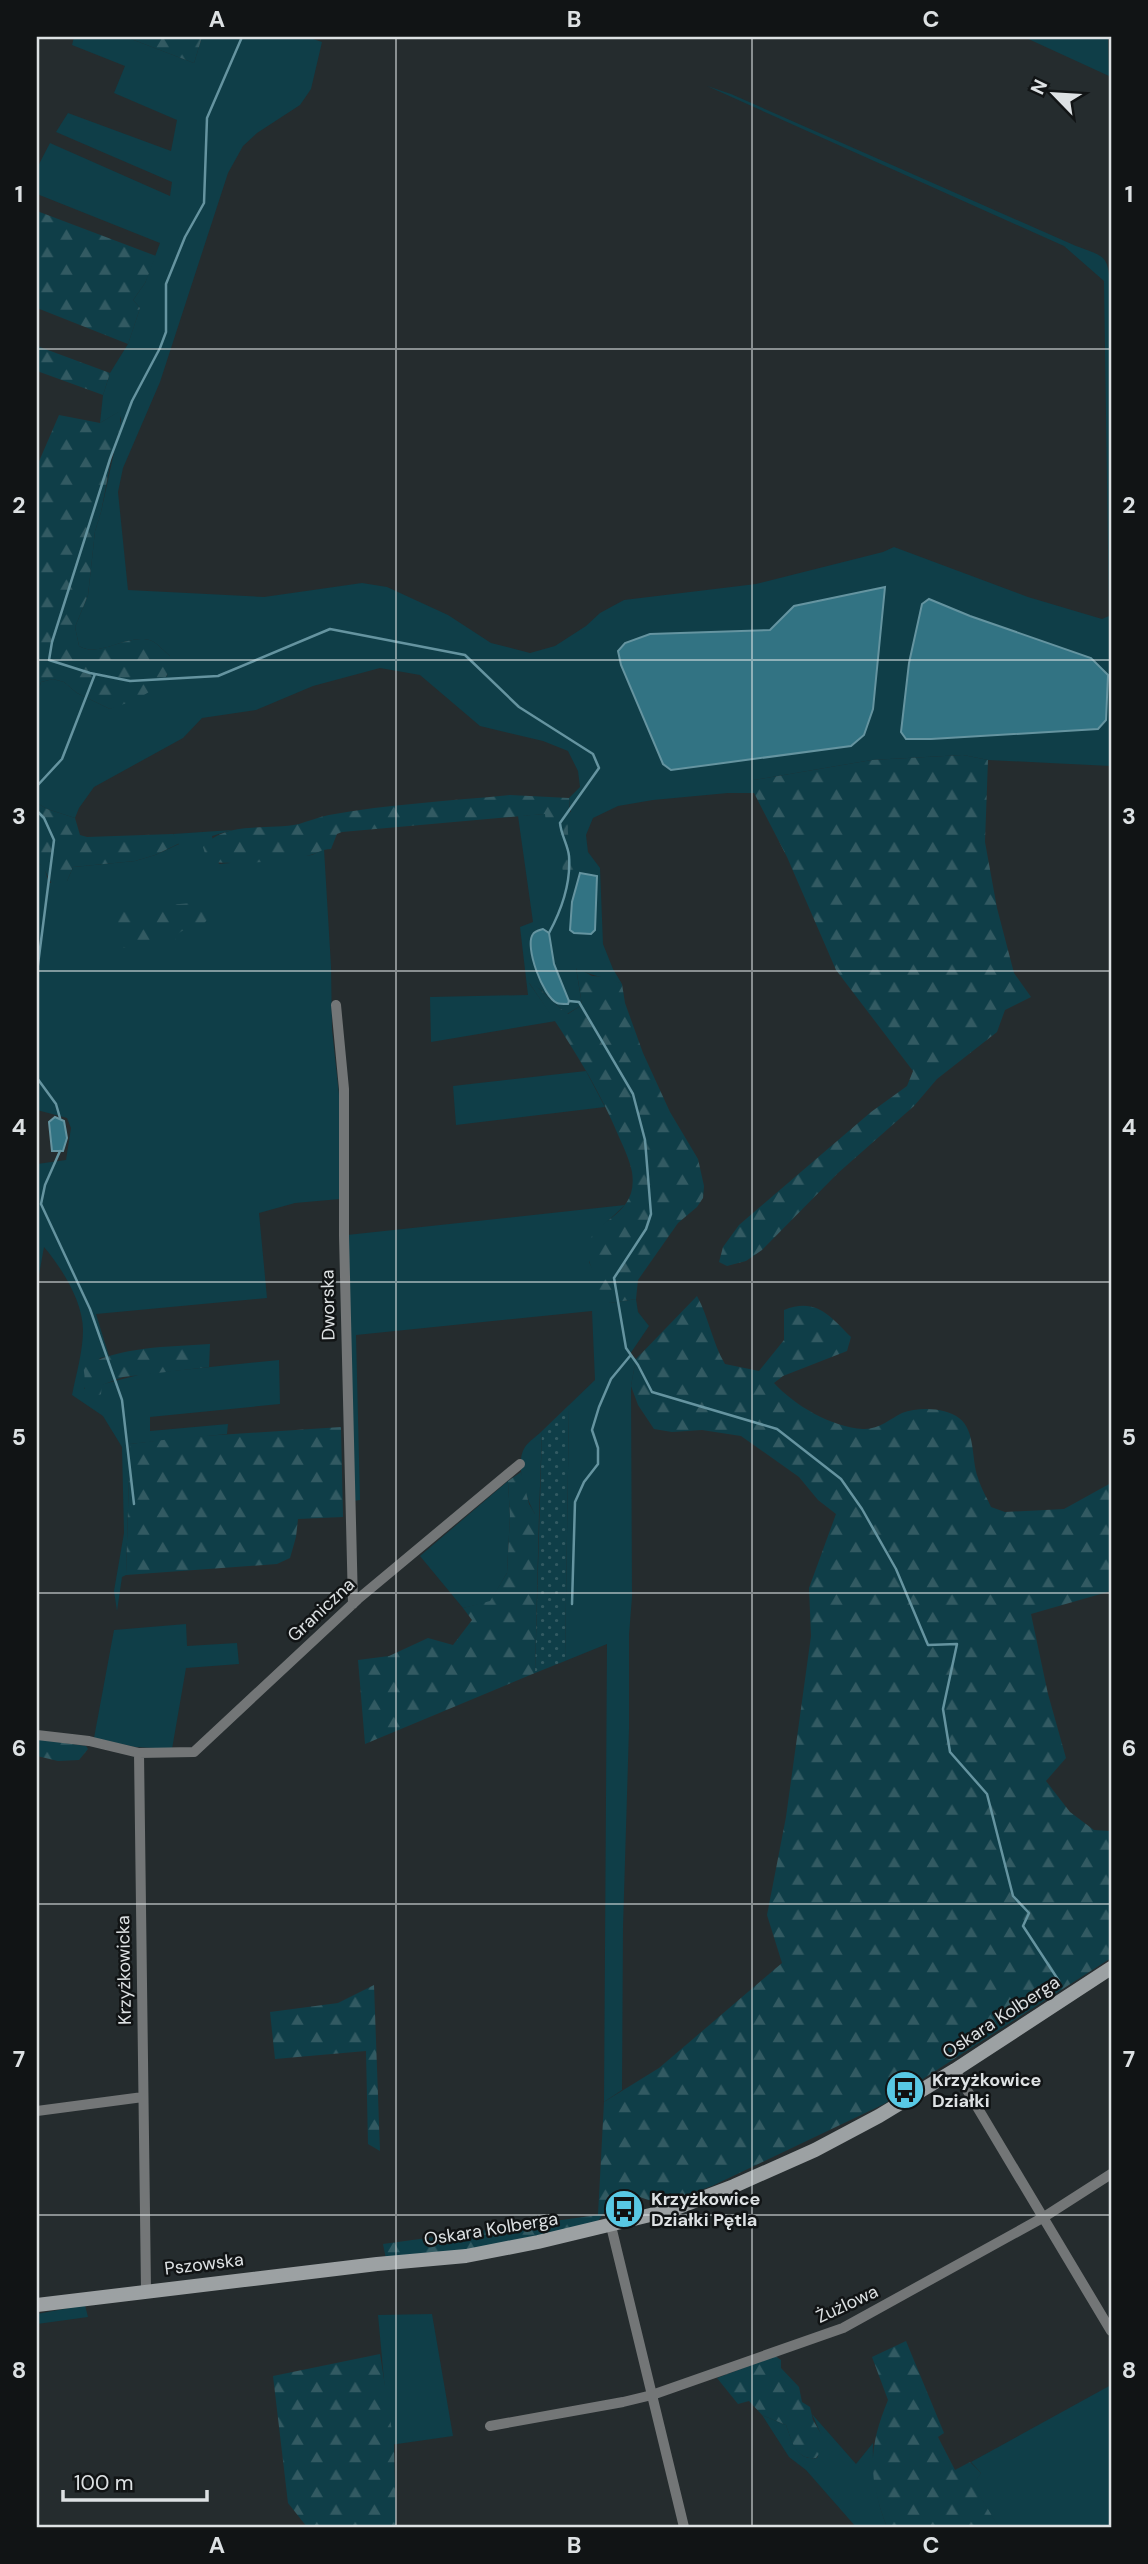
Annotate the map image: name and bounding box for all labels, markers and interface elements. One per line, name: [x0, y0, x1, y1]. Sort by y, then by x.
text: A: [209, 4, 225, 34]
text: B: [567, 4, 581, 34]
text: C: [923, 4, 939, 34]
north arrow: [1018, 60, 1088, 130]
text: N: [1025, 75, 1053, 99]
text: 1: [15, 179, 23, 209]
text: 1: [1125, 179, 1133, 209]
text: 2: [12, 490, 26, 520]
text: 2: [1122, 490, 1136, 520]
text: 3: [12, 801, 26, 831]
text: 3: [1122, 801, 1136, 831]
text: 4: [12, 1112, 27, 1142]
text: 4: [1122, 1112, 1137, 1142]
street label: Dworska: [315, 1269, 341, 1341]
text: 5: [12, 1422, 26, 1452]
text: 5: [1122, 1422, 1136, 1452]
street label: Graniczna: [282, 1573, 360, 1647]
text: 6: [12, 1733, 26, 1763]
text: 6: [1122, 1733, 1136, 1763]
street label: Krzyżkowicka: [111, 1915, 137, 2025]
street label: Oskara Kolberga: [938, 1970, 1064, 2064]
text: 7: [13, 2044, 25, 2074]
text: 7: [1123, 2044, 1135, 2074]
place label: Krzyżkowice Działki: [932, 2068, 1042, 2113]
bus stop icon: Krzyżkowice Działki: [884, 2069, 926, 2111]
place label: Krzyżkowice Działki Pętla: [651, 2187, 761, 2232]
bus stop icon: Krzyżkowice Działki Pętla: [603, 2188, 645, 2230]
street label: Oskara Kolberga: [422, 2207, 560, 2251]
street label: Pszowska: [163, 2247, 245, 2281]
street label: Żużlowa: [812, 2279, 882, 2329]
text: 8: [12, 2355, 26, 2385]
text: 8: [1122, 2355, 1136, 2385]
scale bar: [63, 2459, 206, 2503]
text: 100 m: [74, 2469, 134, 2497]
text: A: [209, 2530, 225, 2560]
text: B: [567, 2530, 581, 2560]
text: C: [923, 2530, 939, 2560]

